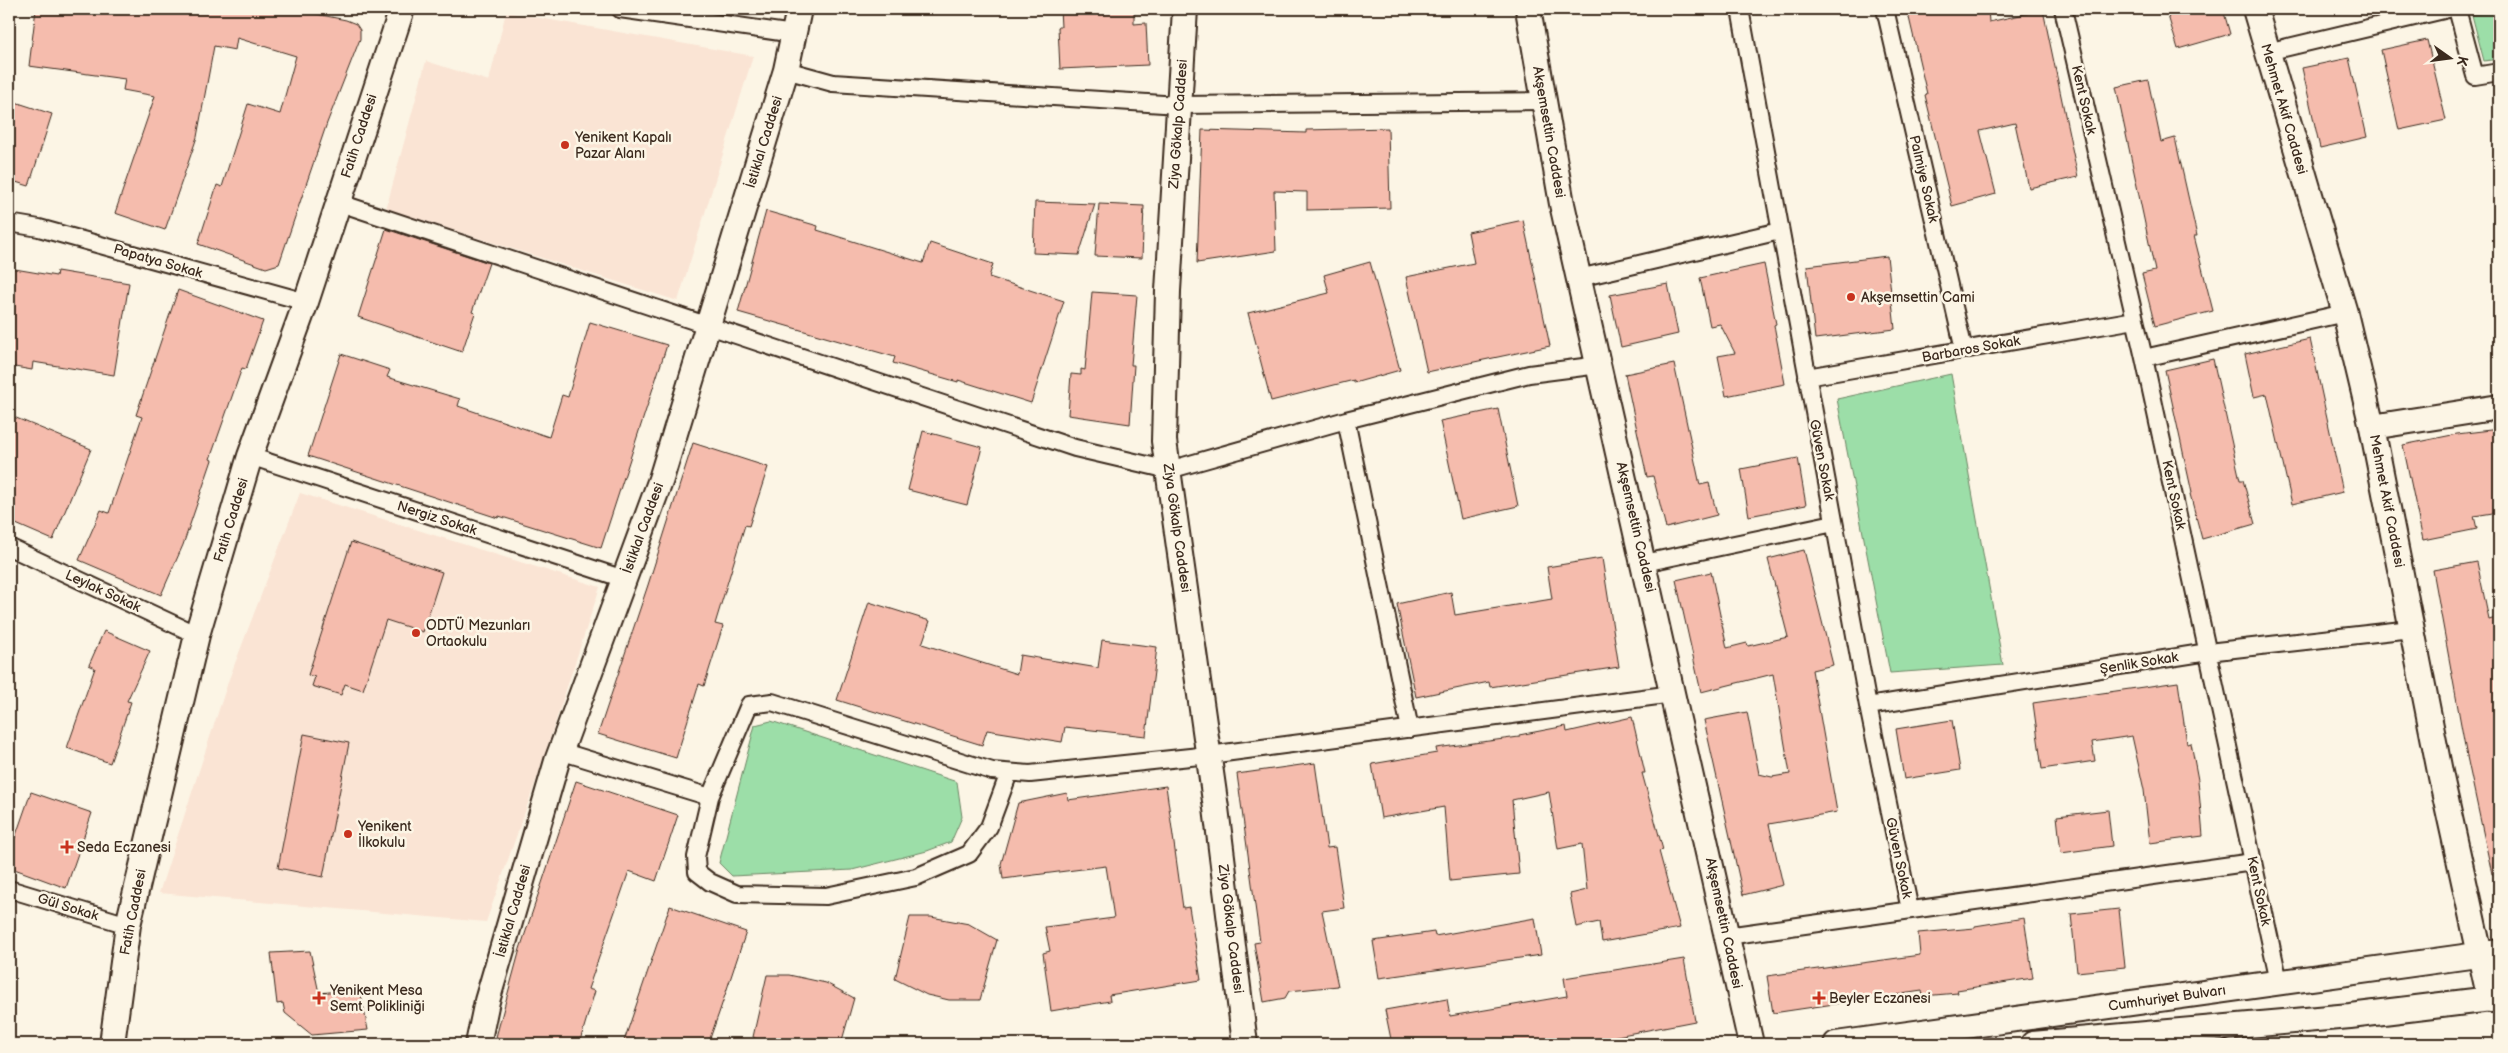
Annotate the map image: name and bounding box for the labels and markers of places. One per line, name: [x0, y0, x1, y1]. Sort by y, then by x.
place label: Yenikent Kapalı Pazar Alanı: [574, 129, 672, 162]
marker: Yenikent Kapalı Pazar Alanı: [559, 139, 571, 151]
place label: Akşemsettin Cami: [1861, 289, 1975, 306]
marker: Akşemsettin Cami: [1845, 291, 1857, 303]
place label: ODTÜ Mezunları Ortaokulu: [426, 616, 530, 650]
marker: ODTÜ Mezunları Ortaokulu: [410, 627, 422, 639]
place label: Yenikent İlkokulu: [357, 818, 412, 851]
marker: Yenikent İlkokulu: [342, 828, 354, 840]
place label: Seda Eczanesi: [77, 839, 171, 856]
marker: Seda Eczanesi: [61, 841, 73, 853]
place label: Yenikent Mesa Semt Polikliniği: [329, 982, 425, 1015]
place label: Beyler Eczanesi: [1829, 990, 1931, 1007]
marker: Yenikent Mesa Semt Polikliniği: [312, 991, 326, 1005]
marker: Beyler Eczanesi: [1813, 992, 1825, 1004]

